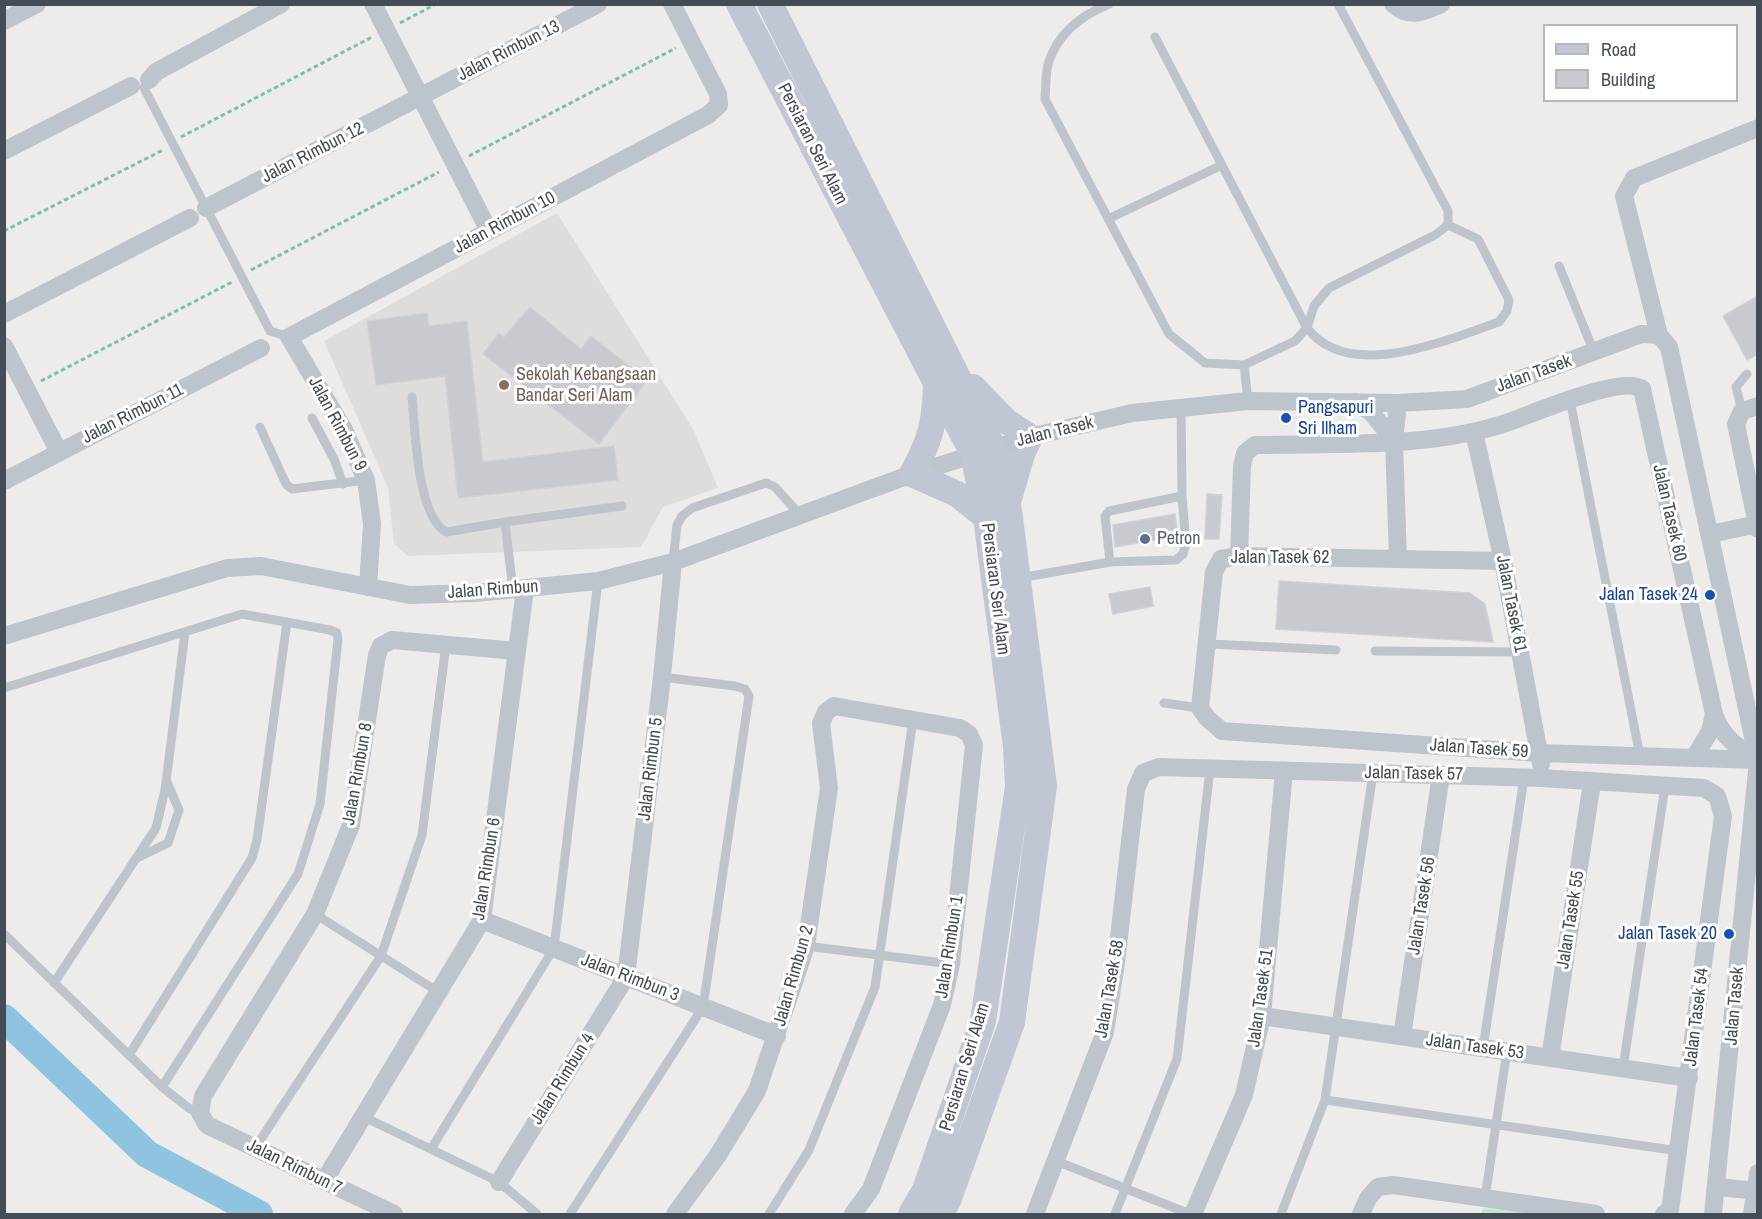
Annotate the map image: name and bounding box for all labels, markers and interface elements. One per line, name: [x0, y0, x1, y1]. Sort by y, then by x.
street label: Jalan Rimbun 13: [454, 16, 564, 86]
legend: [1543, 24, 1738, 102]
text: Road: [1601, 37, 1636, 62]
text: Building: [1601, 67, 1655, 92]
street label: Persiaran Seri Alam: [772, 80, 852, 208]
street label: Jalan Rimbun 12: [258, 118, 368, 188]
street label: Jalan Rimbun 10: [451, 187, 559, 259]
street label: Jalan Tasek: [1494, 350, 1574, 398]
place label: Sekolah Kebangsaan Bandar Seri Alam: [516, 364, 656, 406]
street label: Jalan Rimbun 9: [303, 373, 371, 475]
marker: Sekolah Kebangsaan Bandar Seri Alam: [497, 378, 511, 392]
street label: Jalan Rimbun 11: [79, 379, 187, 449]
place label: Pangsapuri Sri Ilham: [1298, 397, 1373, 440]
marker: Pangsapuri Sri Ilham: [1279, 411, 1293, 425]
street label: Jalan Tasek: [1014, 412, 1096, 452]
street label: Jalan Tasek 60: [1647, 462, 1691, 564]
street label: Persiaran Seri Alam: [976, 522, 1014, 656]
place label: Petron: [1157, 528, 1200, 550]
marker: Petron: [1138, 532, 1152, 546]
street label: Jalan Tasek 62: [1231, 547, 1329, 569]
street label: Jalan Tasek 61: [1491, 553, 1531, 655]
street label: Jalan Rimbun: [447, 576, 539, 604]
place label: Jalan Tasek 24: [1599, 584, 1698, 606]
marker: Jalan Tasek 24: [1703, 588, 1717, 602]
street label: Jalan Rimbun 5: [634, 716, 668, 822]
street label: Jalan Rimbun 8: [338, 721, 378, 827]
street label: Jalan Tasek 59: [1429, 735, 1529, 763]
street label: Jalan Tasek 57: [1364, 762, 1464, 786]
street label: Jalan Rimbun 6: [468, 816, 506, 922]
street label: Jalan Tasek 56: [1404, 856, 1440, 956]
street label: Jalan Tasek 55: [1553, 870, 1589, 970]
street label: Jalan Rimbun 1: [931, 894, 969, 1000]
street label: Jalan Rimbun 2: [769, 923, 819, 1029]
place label: Jalan Tasek 20: [1618, 923, 1717, 945]
marker: Jalan Tasek 20: [1722, 927, 1736, 941]
street label: Jalan Tasek 58: [1091, 939, 1129, 1039]
street label: Jalan Tasek 51: [1243, 948, 1279, 1048]
street label: Jalan Rimbun 3: [578, 949, 682, 1007]
street label: Jalan Tasek: [1721, 966, 1749, 1046]
street label: Jalan Tasek 54: [1680, 967, 1714, 1067]
street label: Persiaran Seri Alam: [935, 1000, 995, 1134]
street label: Jalan Rimbun 4: [526, 1029, 600, 1129]
street label: Jalan Tasek 53: [1425, 1029, 1525, 1065]
street label: Jalan Rimbun 7: [243, 1135, 345, 1199]

